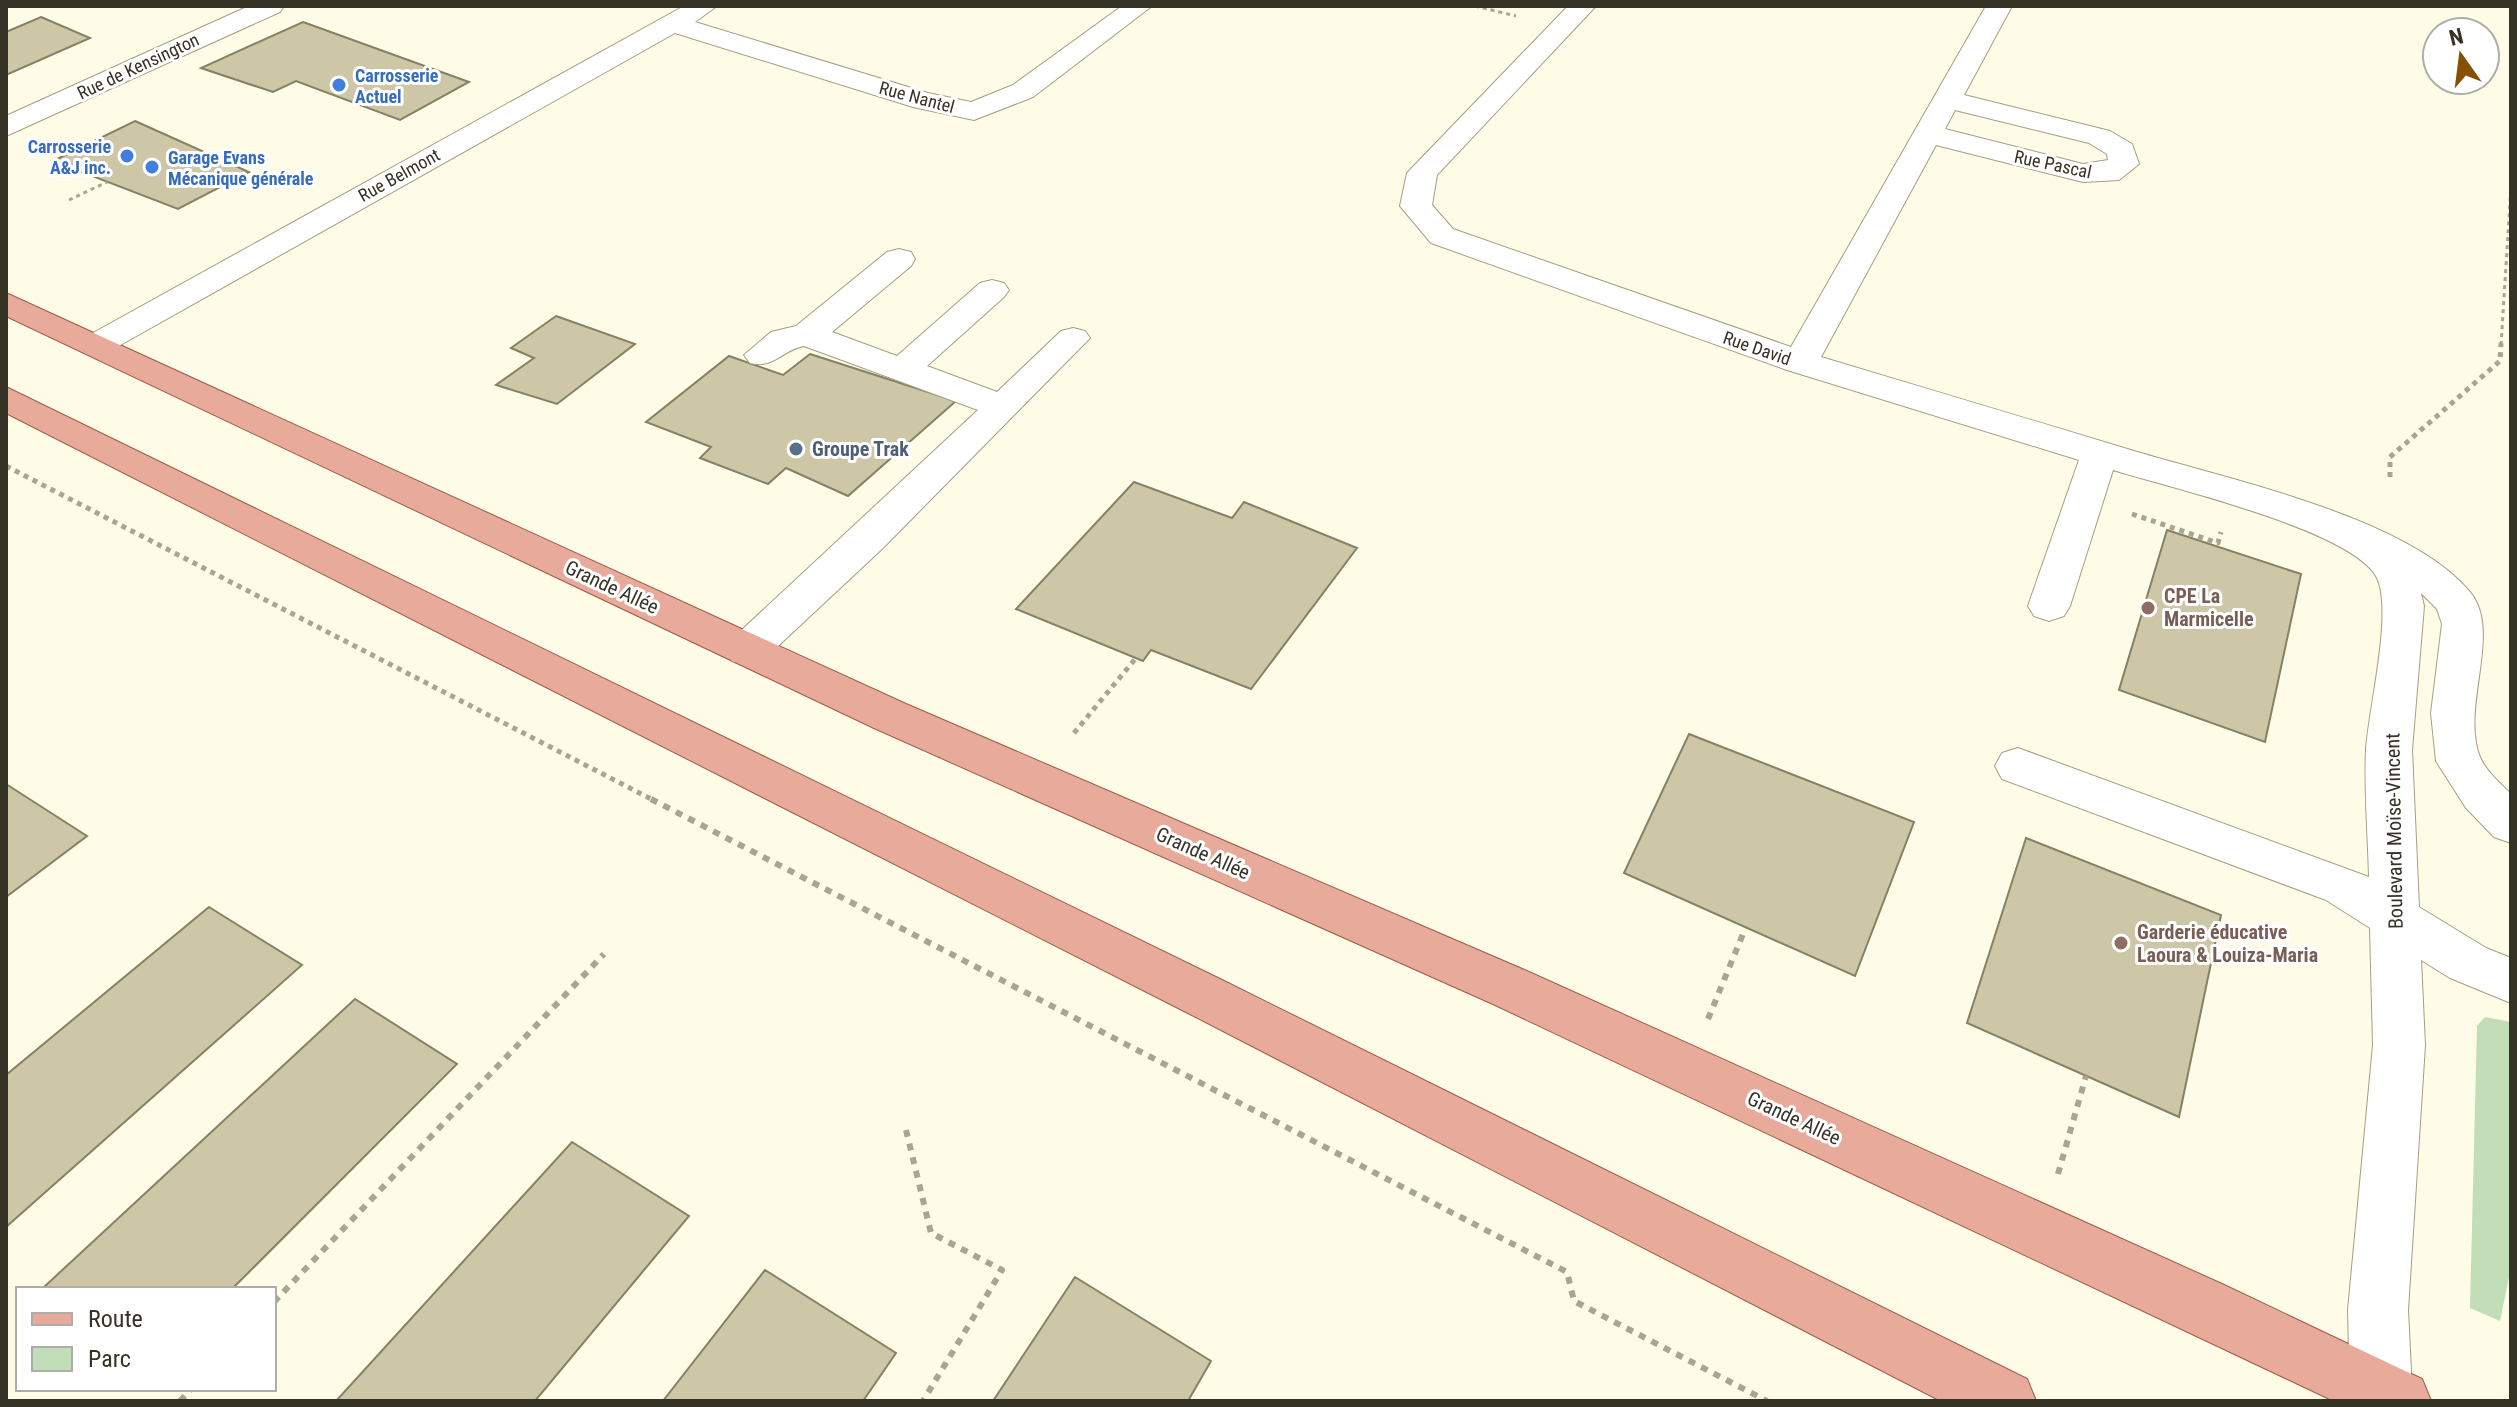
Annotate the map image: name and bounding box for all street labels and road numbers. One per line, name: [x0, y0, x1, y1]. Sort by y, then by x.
street label: Rue de Kensington: [74, 29, 202, 103]
street label: Rue Nantel: [877, 77, 957, 117]
street label: Rue Belmont: [355, 144, 443, 206]
street label: Rue Pascal: [2012, 146, 2094, 182]
street label: Rue David: [1720, 327, 1794, 369]
street label: Grande Allée: [562, 555, 662, 619]
street label: Boulevard Moïse-Vincent: [2380, 733, 2408, 929]
street label: Grande Allée: [1152, 822, 1254, 884]
street label: Grande Allée: [1744, 1086, 1844, 1150]

